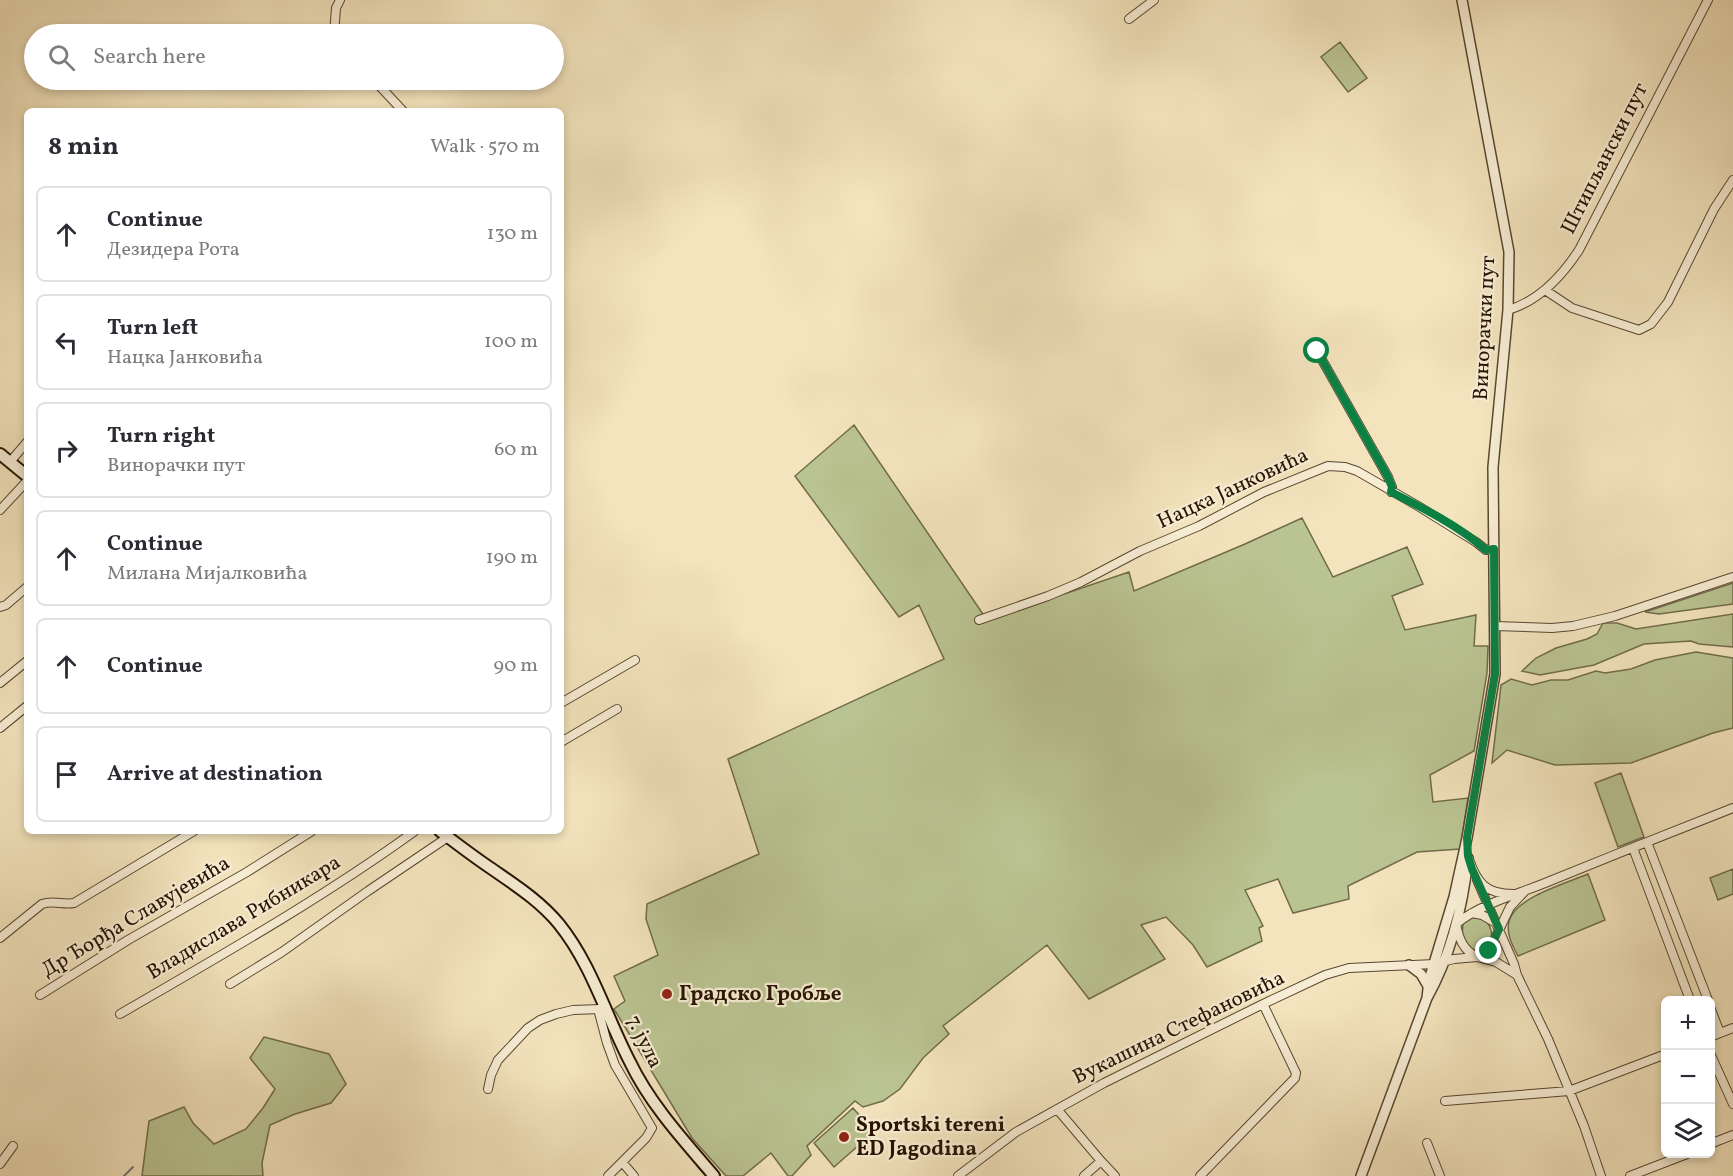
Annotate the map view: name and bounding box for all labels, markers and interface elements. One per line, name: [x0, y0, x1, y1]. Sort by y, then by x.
search box: [24, 24, 564, 90]
icon: search: [45, 41, 78, 74]
text: Search here: [93, 42, 206, 73]
street label: Штипљански пут: [1554, 78, 1656, 240]
text: 8 min: [48, 129, 119, 165]
text: Walk · 570 m: [430, 133, 540, 161]
text: Continue: [107, 205, 203, 236]
icon: ahead: [50, 218, 83, 251]
text: 130 m: [487, 220, 538, 248]
text: Дезидера Рота: [107, 236, 240, 264]
street label: Винорачки пут: [1467, 255, 1503, 401]
text: Turn left: [107, 313, 198, 344]
icon: left: [50, 326, 83, 359]
text: 100 m: [484, 328, 538, 356]
route start: [1303, 337, 1329, 363]
text: Нацка Јанковића: [107, 344, 263, 372]
text: Turn right: [107, 421, 215, 452]
icon: right: [50, 434, 83, 467]
text: 60 m: [494, 436, 538, 464]
street label: Нацка Јанковића: [1153, 441, 1313, 537]
text: Винорачки пут: [107, 452, 245, 480]
text: Continue: [107, 529, 203, 560]
icon: ahead: [50, 542, 83, 575]
text: 190 m: [486, 544, 538, 572]
text: Милана Мијалковића: [107, 560, 307, 588]
icon: ahead: [50, 650, 83, 683]
text: Continue: [107, 651, 203, 682]
text: 90 m: [494, 652, 538, 680]
icon: arrive: [50, 758, 83, 791]
text: Arrive at destination: [107, 759, 323, 790]
street label: Др Ђорђа Славујевића: [36, 849, 236, 985]
street label: Владислава Рибникара: [142, 849, 346, 987]
route end: [1475, 937, 1501, 963]
street label: Вукашина Стефановића: [1068, 964, 1290, 1092]
place label: Градско Гробље: [679, 980, 842, 1009]
marker: Градско Гробље: [660, 987, 674, 1001]
map controls: [1661, 996, 1715, 1158]
button: +: [1661, 996, 1715, 1050]
street label: 7. јула: [619, 1011, 669, 1073]
button: −: [1661, 1050, 1715, 1104]
button: layers: [1661, 1104, 1715, 1158]
place label: Sportski tereni ED Jagodina: [856, 1111, 1005, 1164]
marker: Sportski tereni ED Jagodina: [837, 1130, 851, 1144]

